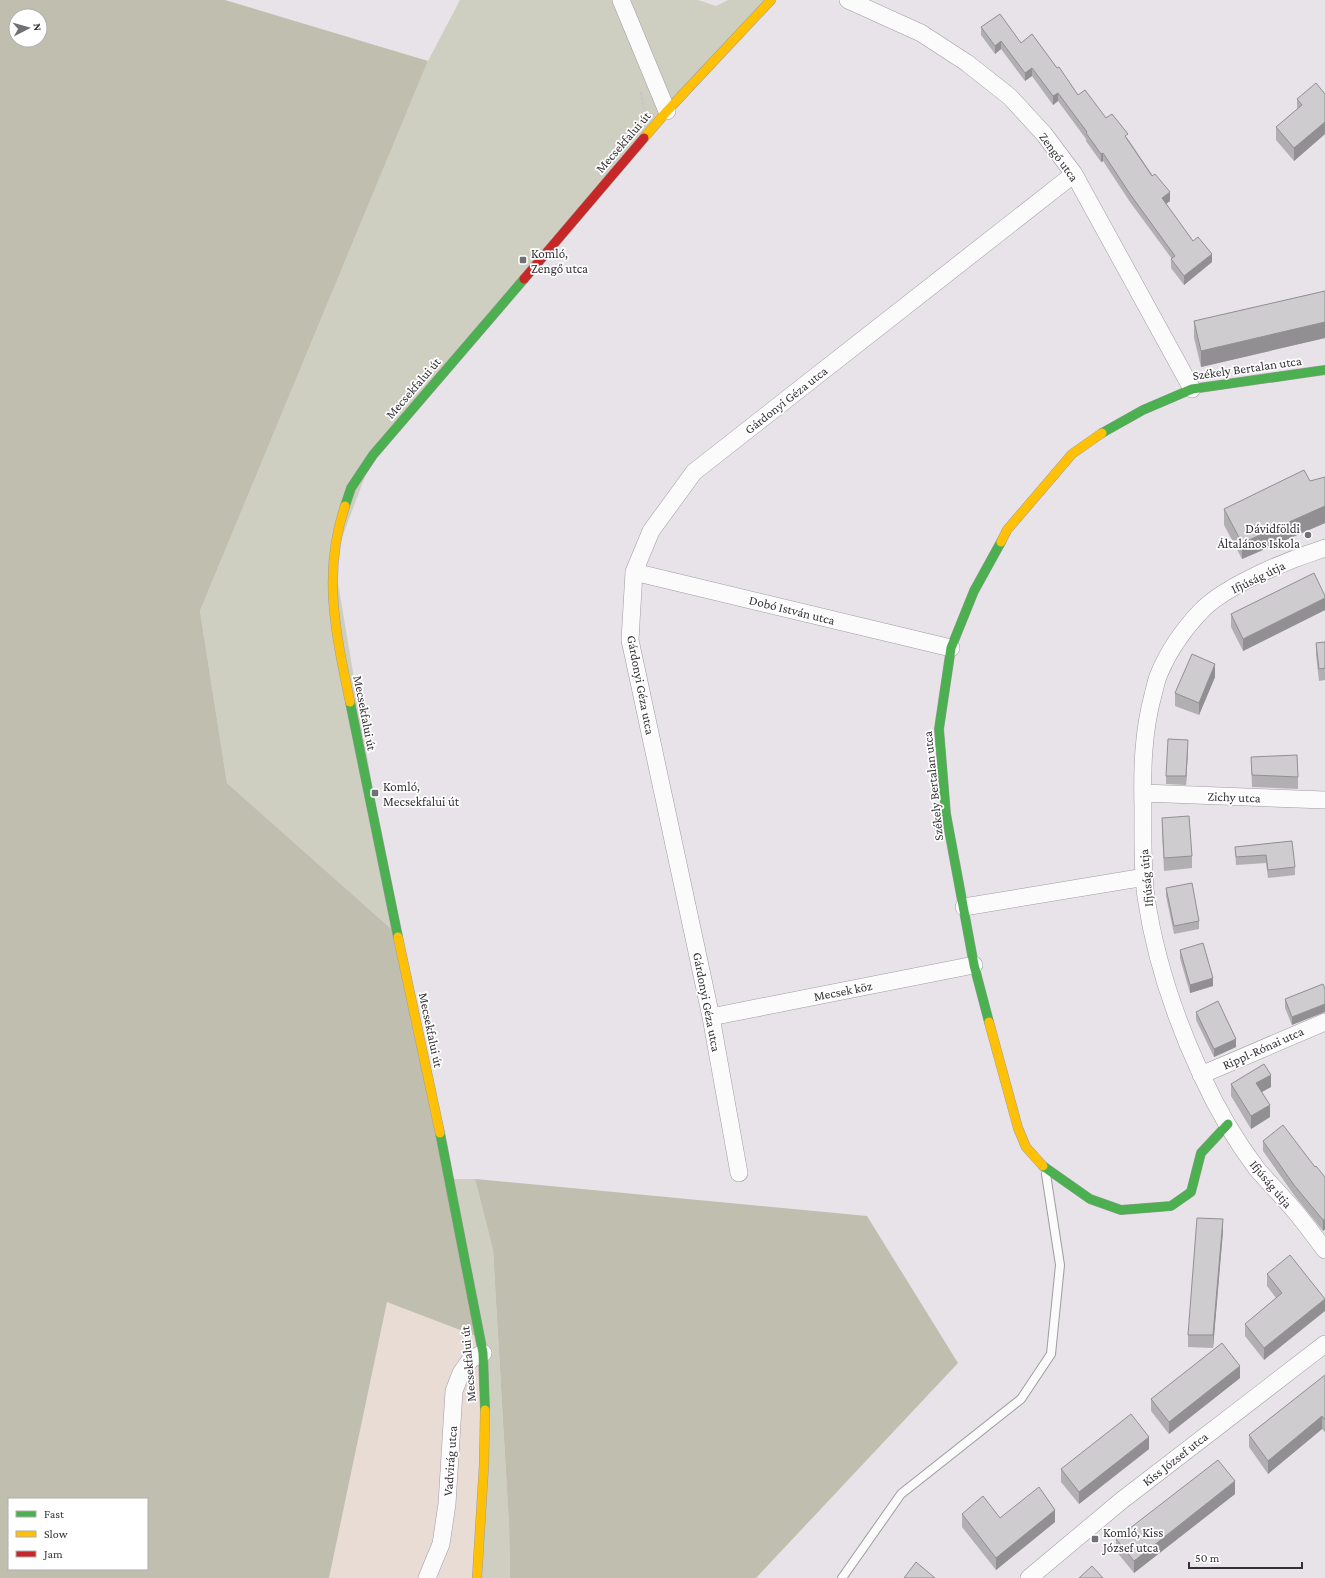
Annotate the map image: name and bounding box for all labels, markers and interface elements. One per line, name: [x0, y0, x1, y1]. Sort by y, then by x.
north arrow: [8, 8, 48, 48]
text: N: [32, 23, 44, 32]
street label: Mecsekfalui út: [592, 108, 654, 176]
street label: Zengő utca: [1036, 129, 1082, 185]
place label: Komló, Zengő utca: [531, 246, 588, 276]
marker: Komló, Zengő utca: [518, 255, 528, 265]
street label: Székely Bertalan utca: [1191, 353, 1303, 383]
street label: Mecsekfalui út: [382, 354, 444, 422]
street label: Gárdonyi Géza utca: [742, 363, 830, 437]
place label: Dávidföldi Általános Iskola: [1217, 521, 1301, 551]
marker: Dávidföldi Általános Iskola: [1303, 530, 1313, 540]
street label: Ifjúság útja: [1229, 558, 1288, 597]
street label: Dobó István utca: [748, 592, 836, 628]
street label: Gárdonyi Géza utca: [624, 634, 658, 736]
street label: Mecsekfalui út: [350, 674, 380, 752]
street label: Székely Bertalan utca: [920, 730, 946, 842]
place label: Komló, Mecsekfalui út: [383, 779, 460, 809]
marker: Komló, Mecsekfalui út: [370, 788, 380, 798]
street label: Zichy utca: [1207, 789, 1261, 805]
street label: Ifjúság útja: [1136, 848, 1157, 908]
street label: Gárdonyi Géza utca: [690, 951, 724, 1053]
street label: Mecsek köz: [812, 978, 874, 1004]
street label: Mecsekfalui út: [416, 991, 446, 1069]
street label: Rippl-Rónai utca: [1220, 1023, 1306, 1073]
street label: Ifjúság útja: [1246, 1157, 1295, 1212]
street label: Mecsekfalui út: [457, 1325, 479, 1403]
street label: Vadvirág utca: [440, 1425, 460, 1497]
street label: Kiss József utca: [1139, 1429, 1211, 1489]
legend: [8, 1498, 148, 1570]
text: Fast: [44, 1507, 65, 1521]
place label: Komló, Kiss József utca: [1102, 1525, 1163, 1555]
text: Slow: [44, 1527, 68, 1541]
marker: Komló, Kiss József utca: [1090, 1534, 1100, 1544]
scale bar: [1189, 1544, 1302, 1570]
text: Jam: [43, 1547, 63, 1561]
text: 50 m: [1195, 1551, 1220, 1565]

